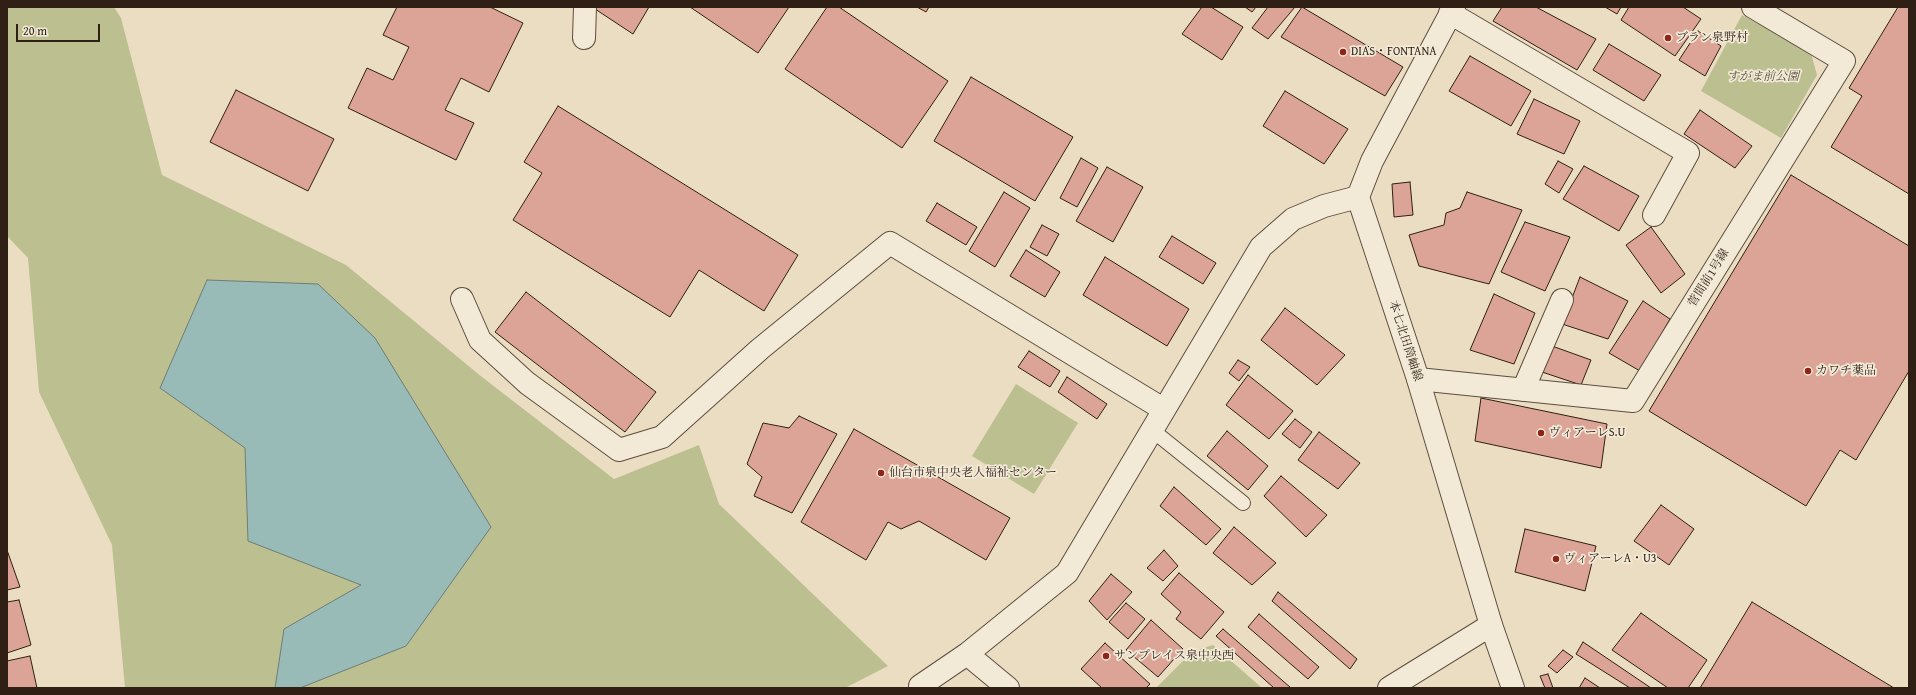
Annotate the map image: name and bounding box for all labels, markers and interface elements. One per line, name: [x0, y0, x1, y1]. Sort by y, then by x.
scale bar: [18, 16, 102, 42]
text: 20 m: [23, 22, 47, 39]
place label: ブラン泉野村: [1676, 31, 1748, 45]
marker: ブラン泉野村: [1663, 33, 1673, 43]
place label: DIAS・FONTANA: [1351, 45, 1437, 59]
marker: DIAS・FONTANA: [1338, 47, 1348, 57]
park label: すがま前公園: [1727, 70, 1799, 84]
street label: 菅間前1号線: [1685, 246, 1733, 310]
street label: 本七北田筒岫線: [1385, 299, 1425, 383]
place label: カワチ薬品: [1816, 364, 1876, 378]
marker: カワチ薬品: [1803, 366, 1813, 376]
place label: ヴィアーレS.U: [1549, 426, 1625, 440]
marker: ヴィアーレS.U: [1536, 428, 1546, 438]
place label: 仙台市泉中央老人福祉センター: [889, 466, 1057, 480]
marker: 仙台市泉中央老人福祉センター: [876, 468, 886, 478]
place label: ヴィアーレA・U3: [1564, 552, 1657, 566]
marker: ヴィアーレA・U3: [1551, 554, 1561, 564]
place label: サンプレイス泉中央西: [1114, 649, 1234, 663]
marker: サンプレイス泉中央西: [1101, 651, 1111, 661]

